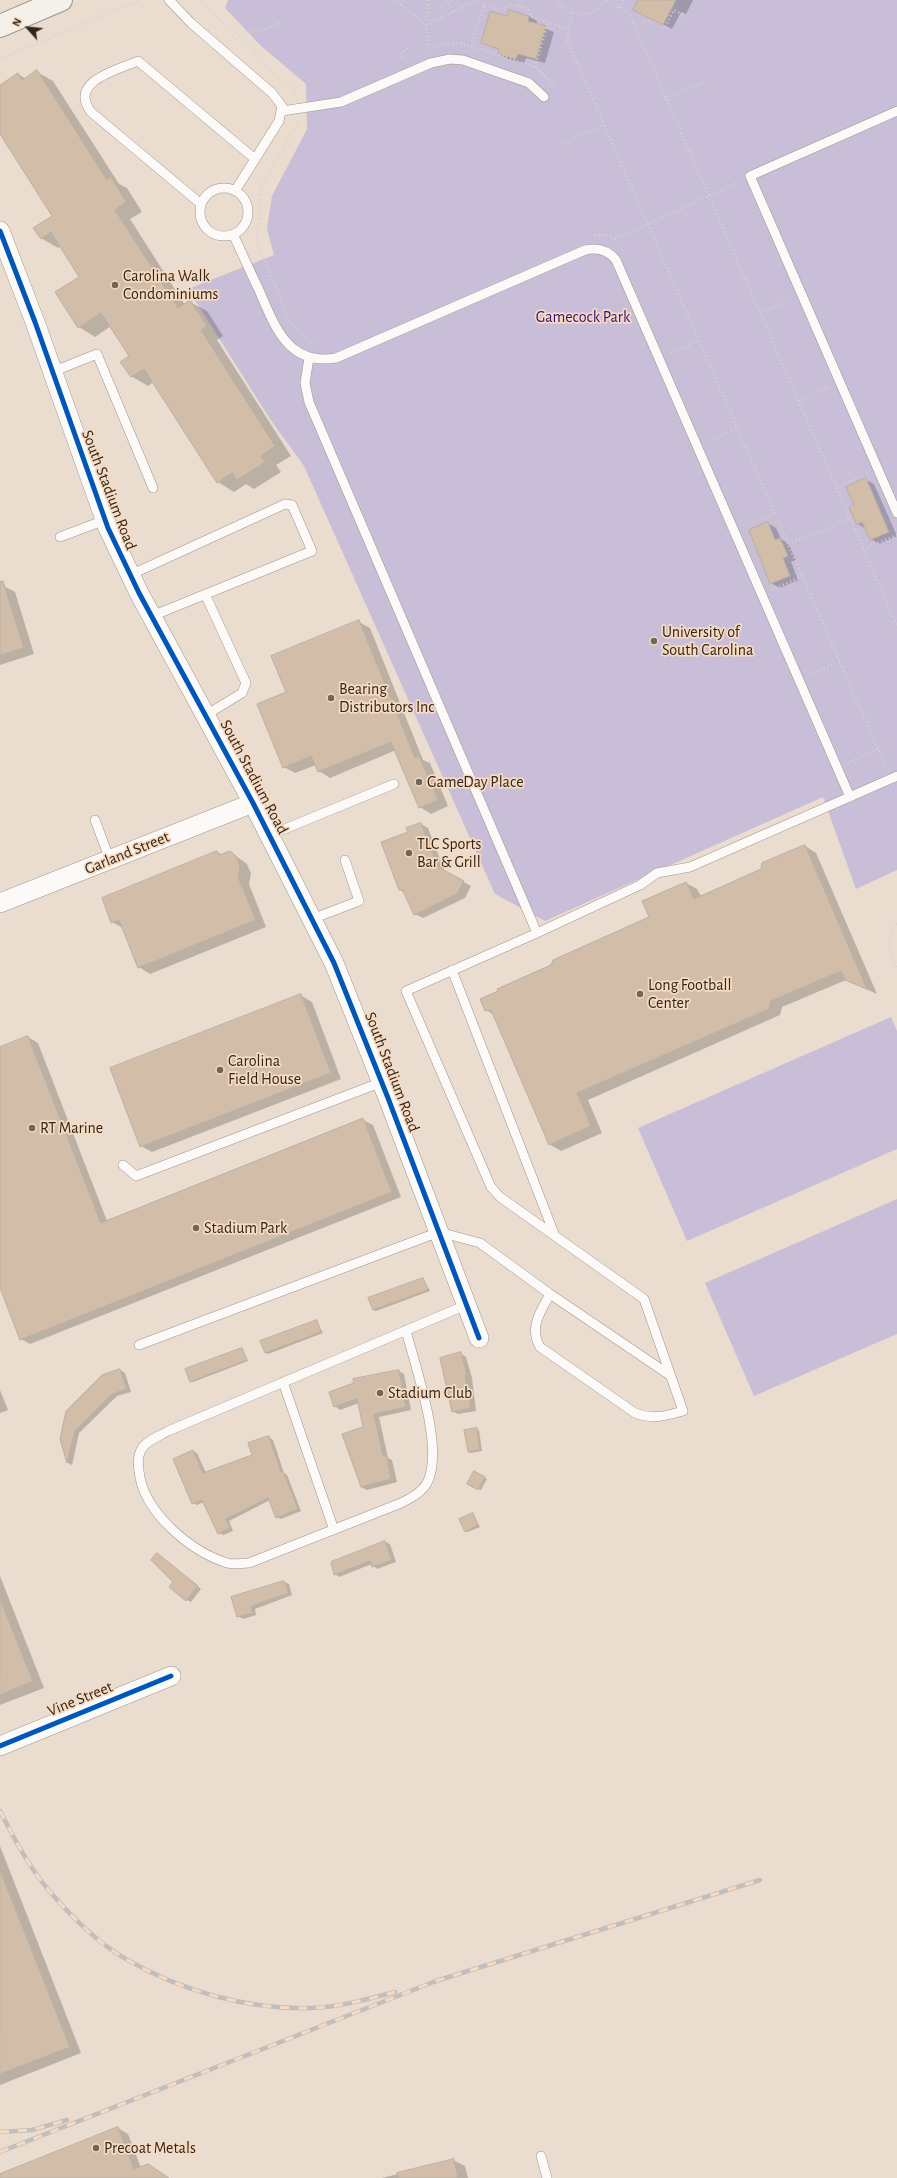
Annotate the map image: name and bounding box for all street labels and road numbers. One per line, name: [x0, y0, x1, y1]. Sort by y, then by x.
street label: South Stadium Road: [77, 427, 141, 553]
street label: South Stadium Road: [216, 717, 292, 837]
street label: Garland Street: [82, 827, 172, 879]
street label: South Stadium Road: [360, 1009, 424, 1135]
street label: Vine Street: [44, 1677, 116, 1721]

